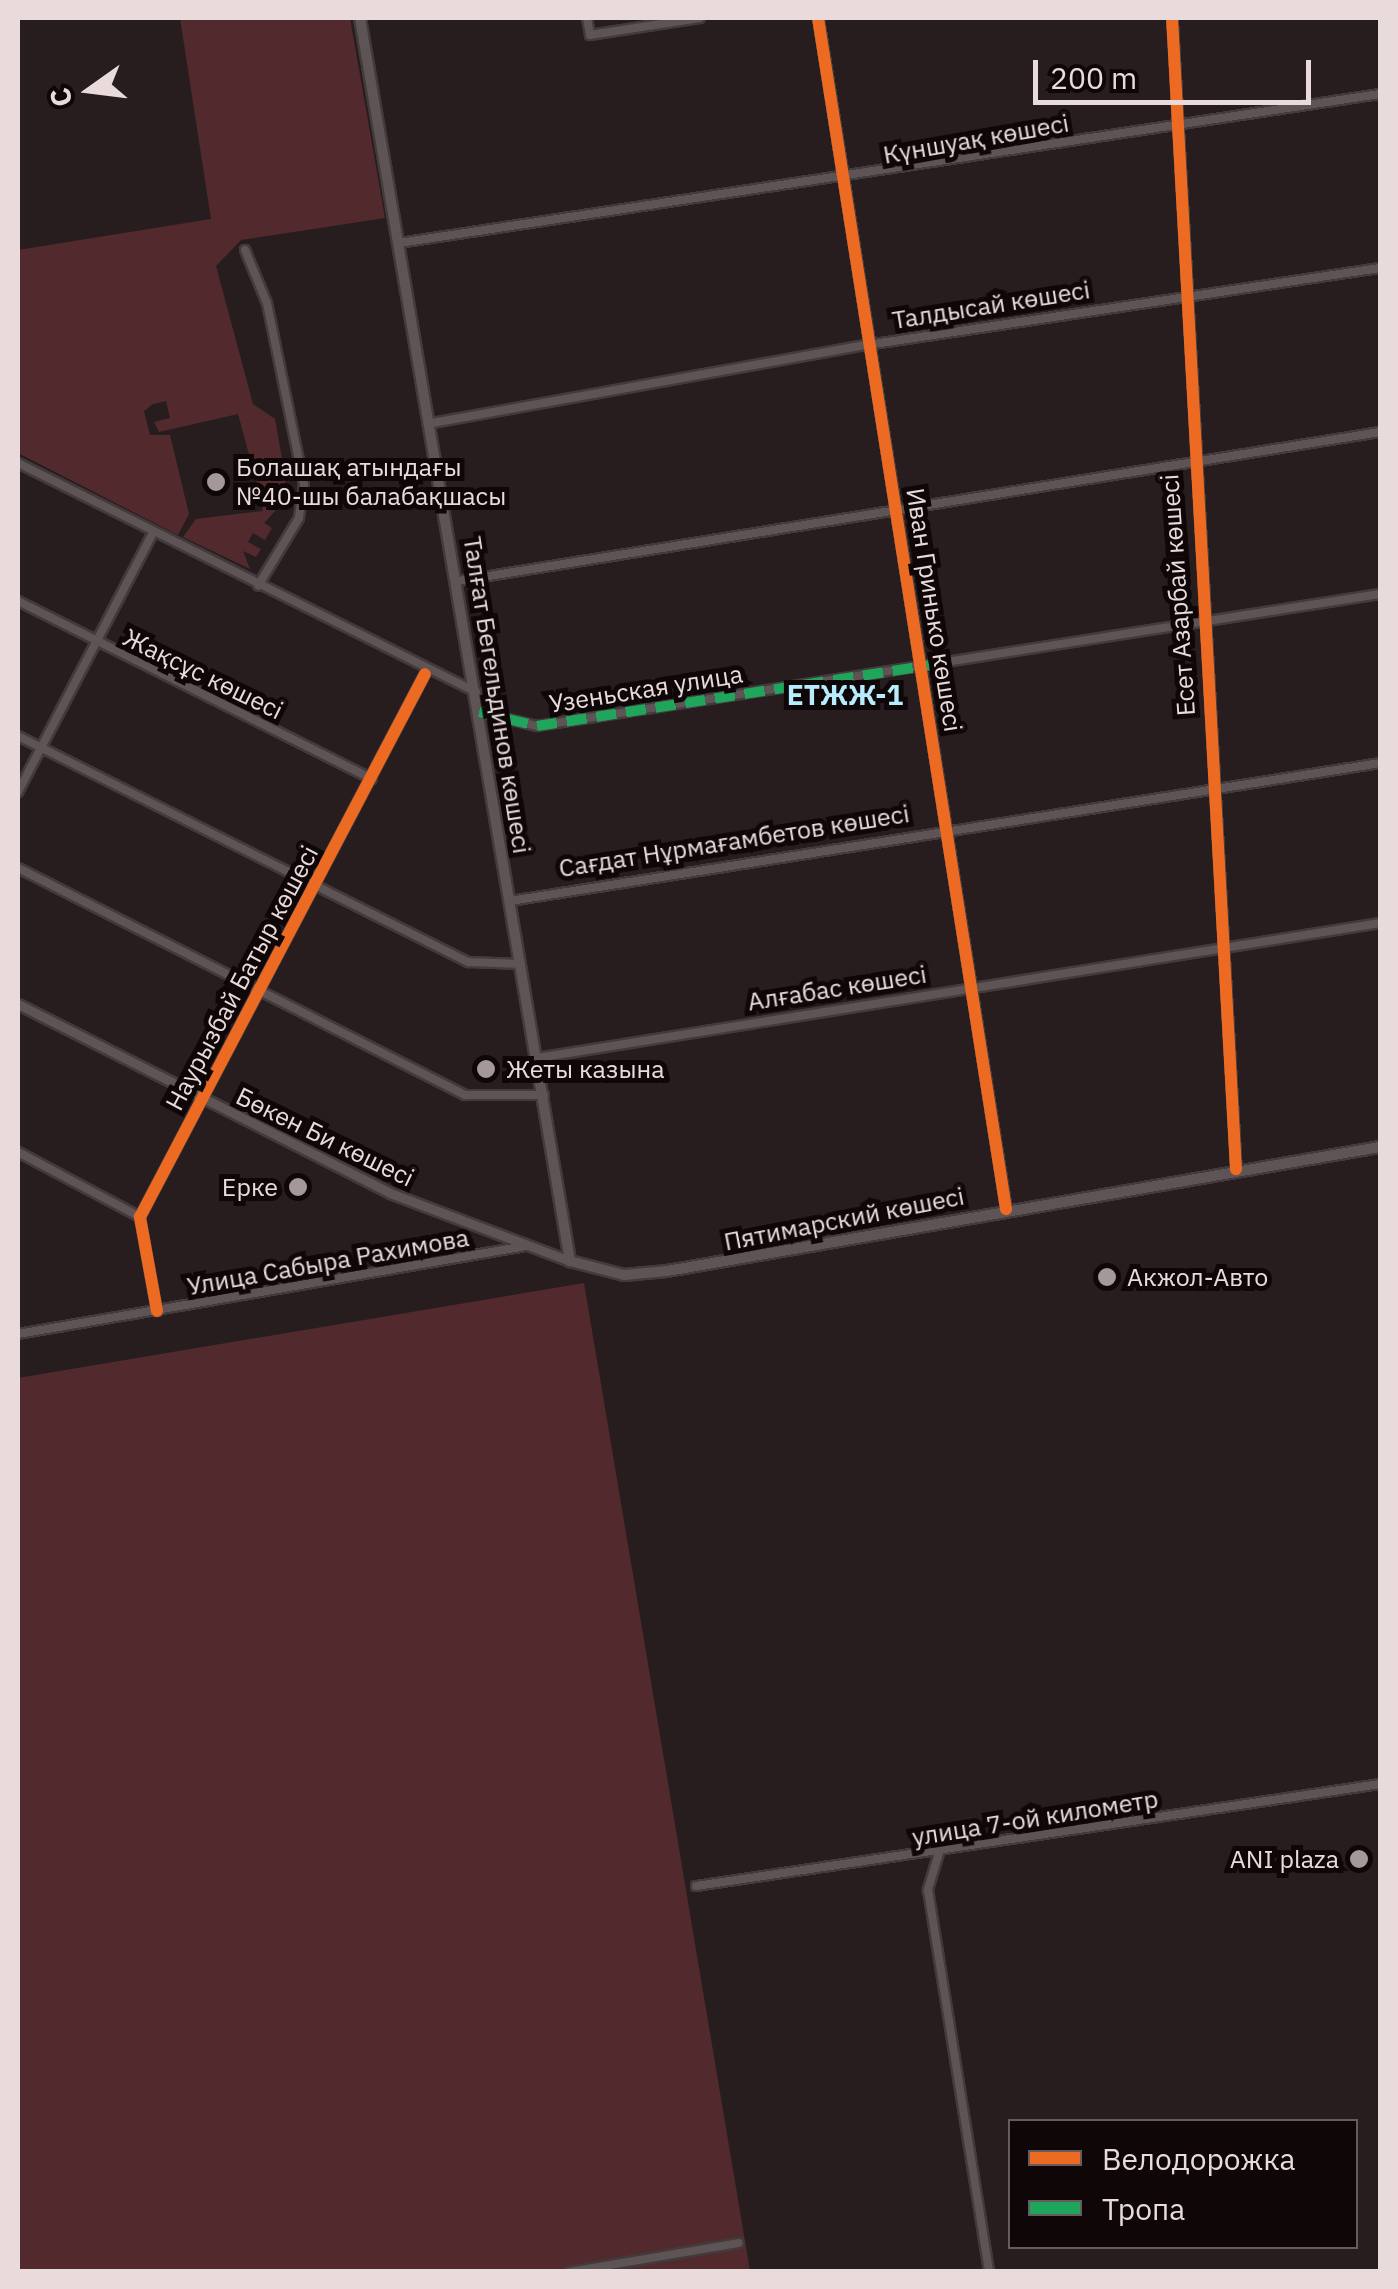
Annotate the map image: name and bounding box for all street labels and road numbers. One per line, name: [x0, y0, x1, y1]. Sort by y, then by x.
street label: Күншуақ көшесі: [881, 108, 1071, 170]
street label: Талдысай көшесі: [890, 275, 1092, 335]
street label: Есет Азарбай көшесі: [1155, 473, 1201, 717]
street label: Иван Гринько көшесі: [900, 486, 968, 734]
street label: Талғат Бегельдинов көшесі: [457, 534, 537, 856]
street label: Жақсұс көшесі: [118, 622, 288, 726]
street label: Узеньская улица: [547, 659, 745, 719]
street label: Сағдат Нұрмағамбетов көшесі: [557, 798, 911, 884]
street label: Наурызбай Батыр көшесі: [159, 841, 325, 1115]
street label: Алғабас көшесі: [745, 959, 929, 1017]
street label: Бөкен Би көшесі: [231, 1081, 419, 1193]
street label: Пятимарский көшесі: [721, 1181, 967, 1257]
street label: Улица Сабыра Рахимова: [185, 1222, 471, 1302]
street label: улица 7-ой километр: [910, 1784, 1160, 1852]

